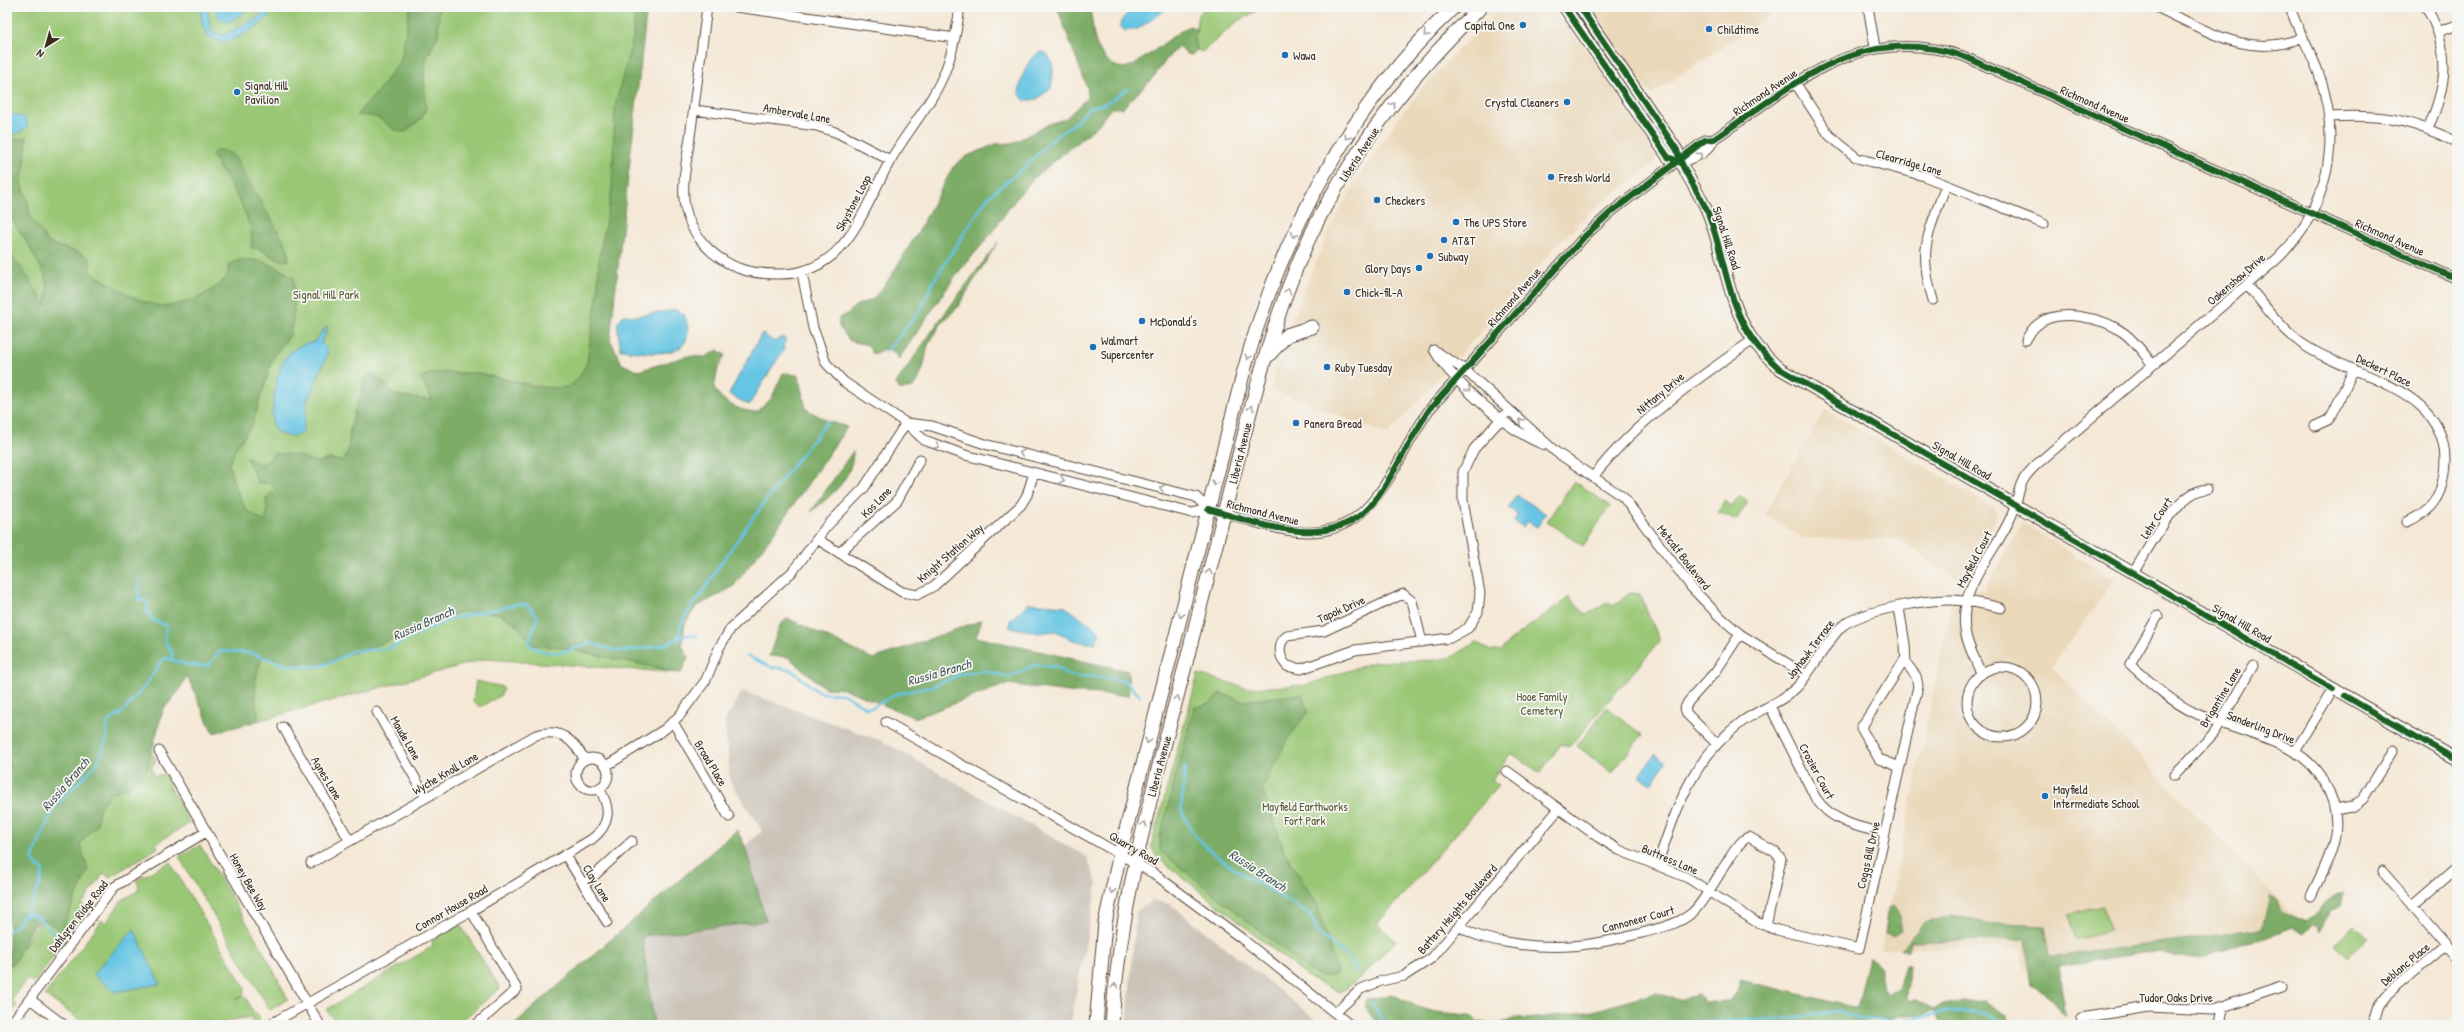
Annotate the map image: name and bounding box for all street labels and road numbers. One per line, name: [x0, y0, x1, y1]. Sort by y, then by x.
street label: Richmond Avenue: [1730, 64, 1801, 120]
street label: Richmond Avenue: [2058, 81, 2133, 127]
street label: Ambervale Lane: [762, 99, 832, 127]
street label: Liberia Avenue: [1335, 123, 1383, 185]
street label: Clearridge Lane: [1874, 144, 1944, 180]
street label: Skystone Loop: [831, 172, 875, 234]
street label: Signal Hill Road: [1709, 204, 1745, 272]
street label: Richmond Avenue: [2353, 214, 2428, 260]
street label: Oakenshaw Drive: [2203, 249, 2269, 309]
street label: Richmond Avenue: [1483, 263, 1545, 331]
street label: Deckert Place: [2354, 349, 2415, 391]
street label: Nittany Drive: [1632, 368, 1688, 418]
street label: Liberia Avenue: [1224, 421, 1256, 485]
street label: Signal Hill Road: [1929, 436, 1995, 484]
street label: Kos Lane: [857, 482, 895, 522]
street label: Lehr Court: [2136, 493, 2177, 542]
street label: Richmond Avenue: [1225, 495, 1301, 529]
street label: Knight Station Way: [913, 519, 987, 587]
street label: Metcalf Boulevard: [1653, 521, 1715, 593]
street label: Mayfield Court: [1952, 527, 1996, 590]
street label: Tapok Drive: [1314, 591, 1368, 627]
street label: Signal Hill Road: [2209, 599, 2275, 647]
street label: Jayhawk Terrace: [1782, 615, 1838, 682]
street label: Brigantine Lane: [2195, 663, 2245, 731]
street label: Sanderling Drive: [2224, 706, 2298, 748]
street label: Maude Lane: [387, 713, 426, 763]
street label: Liberia Avenue: [1143, 734, 1175, 798]
street label: Broad Place: [691, 737, 731, 789]
street label: Crozier Court: [1795, 740, 1839, 803]
street label: Wyche Knoll Lane: [409, 747, 481, 799]
street label: Agnes Lane: [307, 753, 347, 803]
street label: Coggs Bill Drive: [1852, 819, 1884, 890]
street label: Quarry Road: [1106, 827, 1162, 869]
street label: Buttress Lane: [1639, 839, 1701, 879]
street label: Honey Bee Way: [226, 850, 272, 914]
street label: Battery Heights Boulevard: [1413, 860, 1501, 958]
street label: Clay Lane: [579, 861, 615, 905]
street label: Dahlgren Ridge Road: [45, 876, 112, 955]
street label: Connor House Road: [411, 880, 491, 936]
street label: Cannoneer Court: [1600, 901, 1677, 937]
street label: Deblanc Place: [2377, 938, 2433, 990]
street label: Tudor Oaks Drive: [2139, 989, 2213, 1006]

